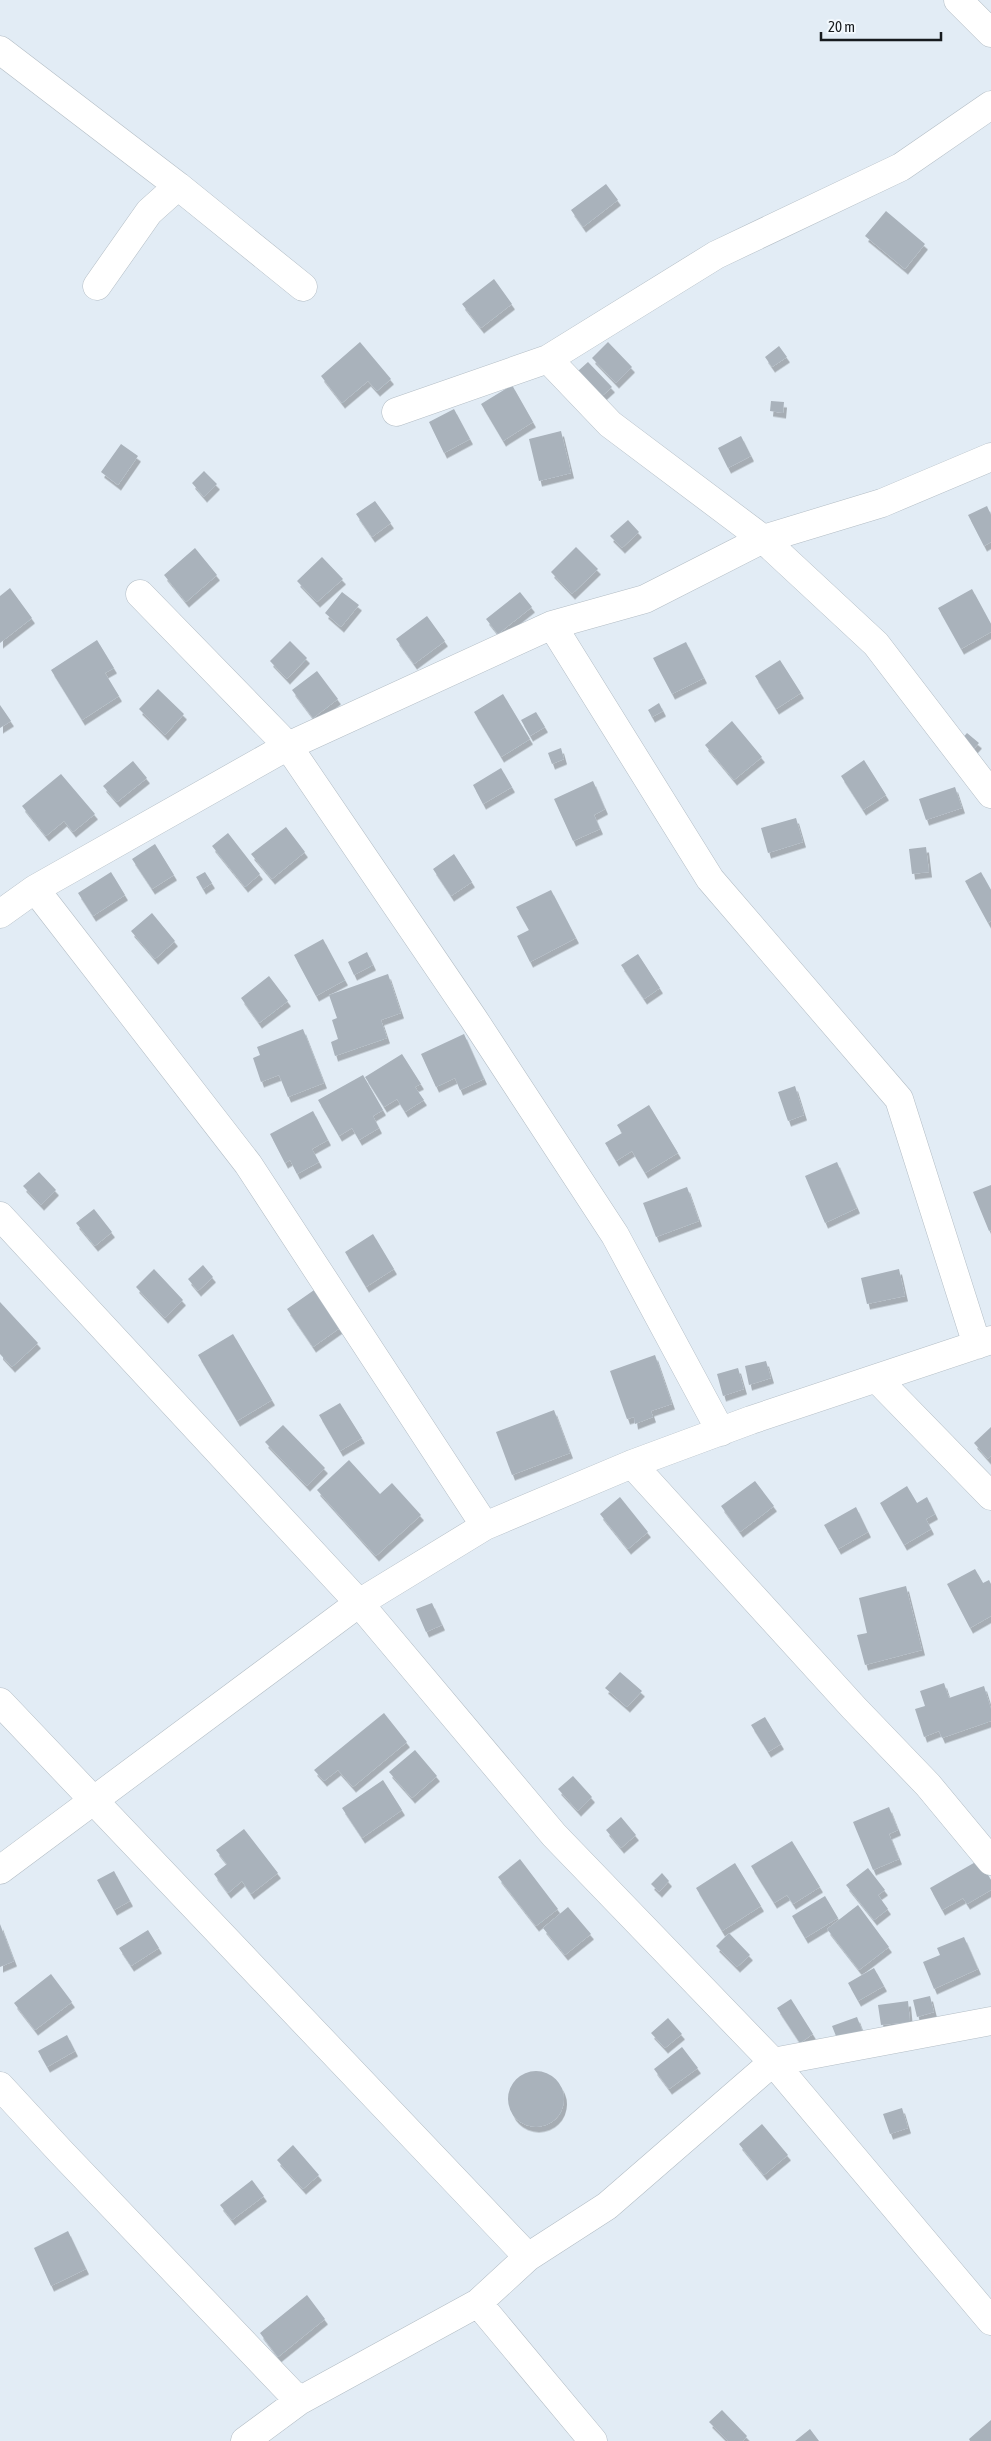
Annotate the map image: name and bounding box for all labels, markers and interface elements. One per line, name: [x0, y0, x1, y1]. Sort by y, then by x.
scale bar: [821, 10, 941, 42]
text: 20 m: [828, 18, 855, 35]

